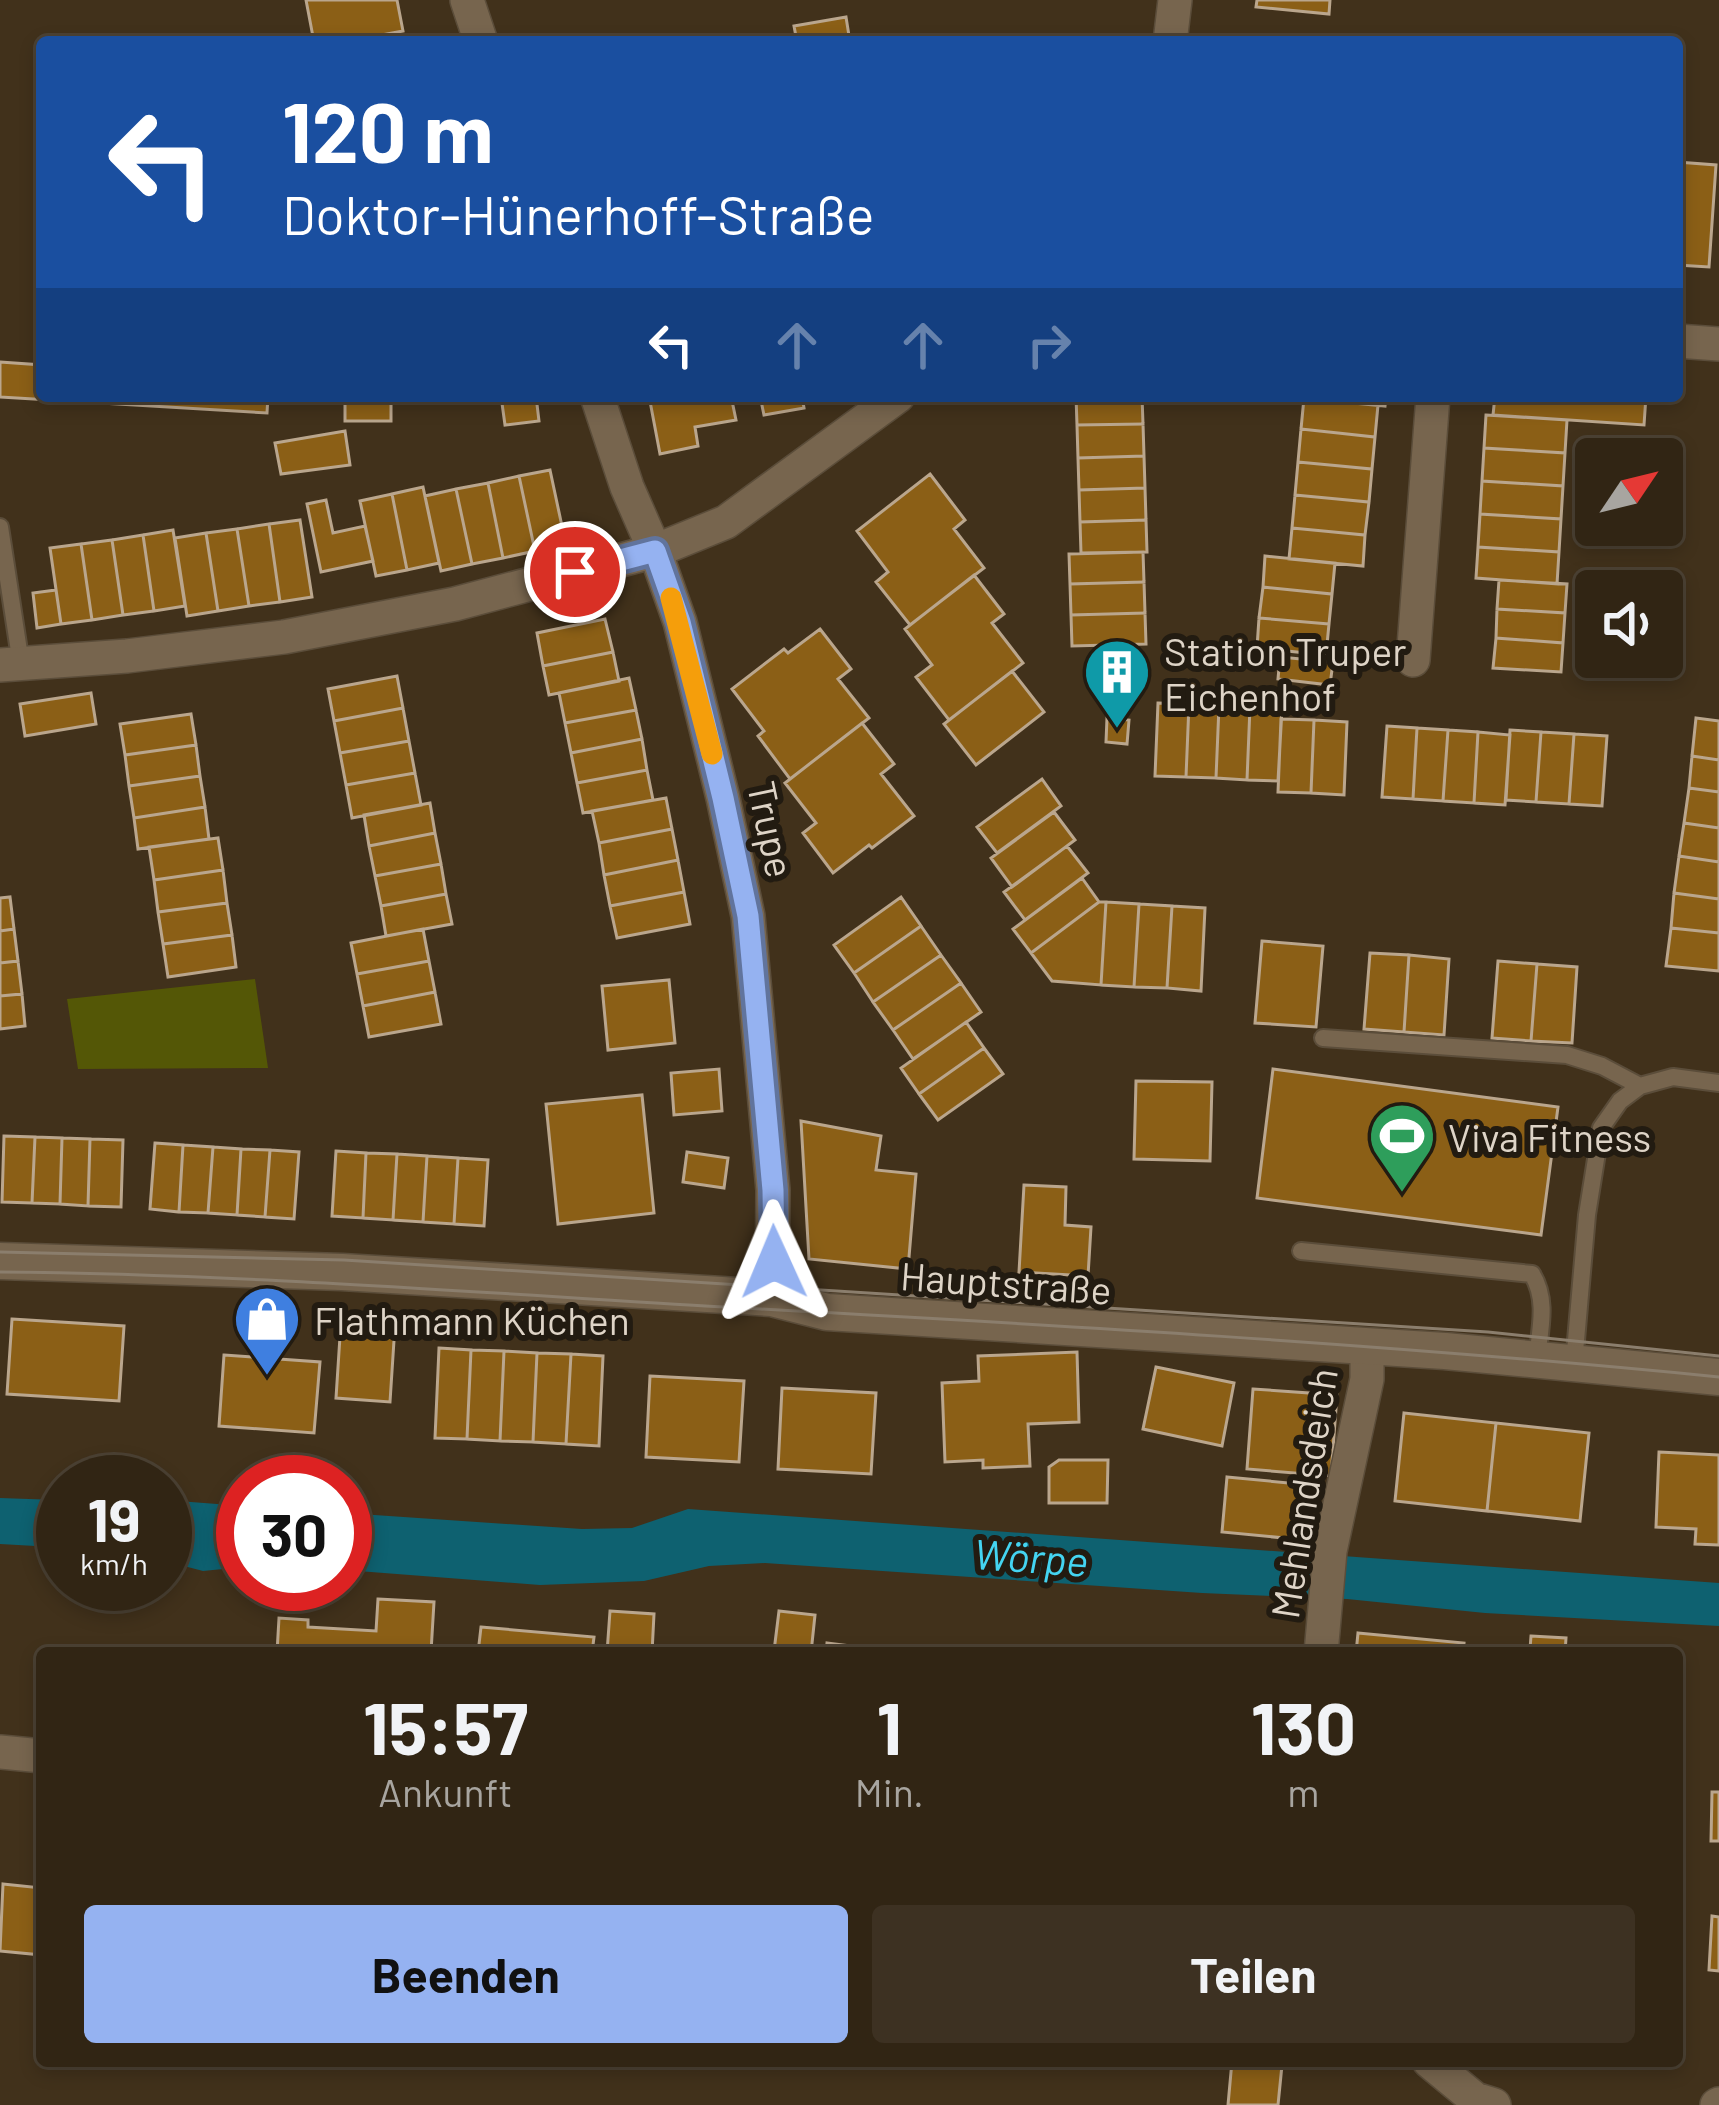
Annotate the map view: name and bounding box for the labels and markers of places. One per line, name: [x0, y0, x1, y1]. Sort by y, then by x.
pin: [524, 521, 626, 623]
place label: Station Truper Eichenhof: [1164, 627, 1406, 719]
building icon: Station Truper Eichenhof: [1082, 637, 1152, 731]
sports icon: Viva Fitness: [1367, 1101, 1437, 1195]
place label: Viva Fitness: [1448, 1113, 1651, 1160]
shop icon: Flathmann Küchen: [232, 1284, 302, 1378]
place label: Flathmann Küchen: [314, 1296, 630, 1343]

